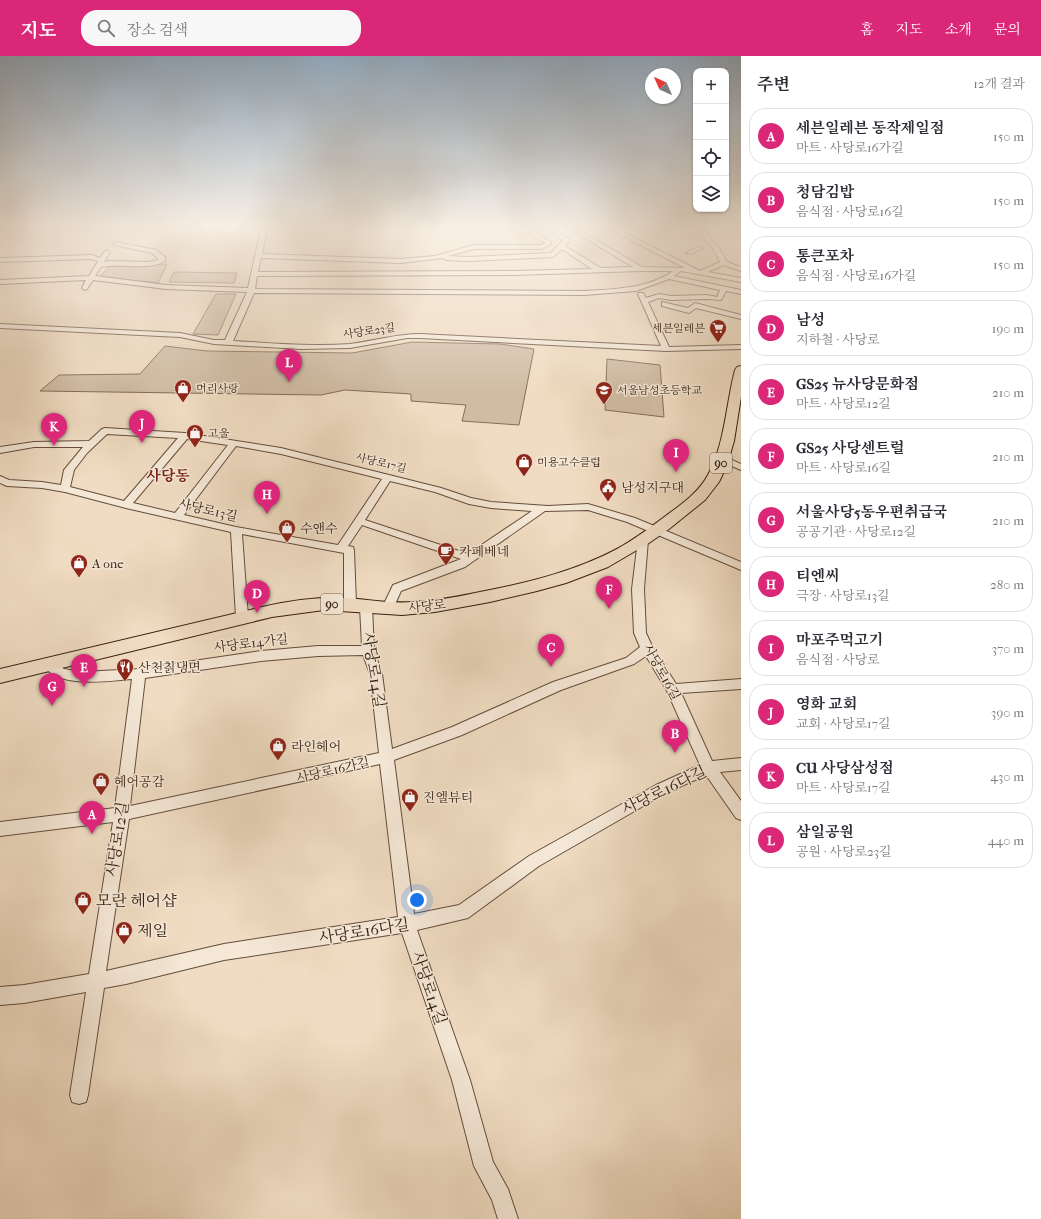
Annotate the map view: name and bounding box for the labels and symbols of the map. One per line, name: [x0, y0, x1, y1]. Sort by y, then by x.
north arrow: [645, 68, 681, 104]
supermarket icon: 세븐일레븐: [708, 318, 728, 343]
street label: 사당로23길: [342, 321, 396, 341]
place label: 세븐일레븐: [652, 322, 705, 335]
pin: L: [276, 349, 302, 382]
shop icon: 머리사랑: [173, 378, 193, 403]
school or university icon: 서울남성초등학교: [594, 380, 614, 405]
place label: 머리사랑: [196, 382, 239, 395]
place label: 서울남성초등학교: [617, 384, 702, 397]
pin: J: [129, 410, 155, 443]
pin: K: [41, 413, 67, 446]
shop icon: 고울: [185, 423, 205, 448]
place label: 고울: [208, 427, 230, 440]
pin: I: [663, 439, 689, 472]
street label: 사당로17길: [354, 450, 408, 476]
shop icon: 미용고수클럽: [514, 452, 534, 477]
road number: 90: [710, 453, 732, 473]
place label: 미용고수클럽: [537, 456, 601, 469]
district label: 사당동: [146, 467, 190, 485]
public building icon: 남성지구대: [598, 477, 618, 502]
place label: 남성지구대: [621, 480, 684, 495]
pin: H: [254, 481, 280, 514]
street label: 사당로13길: [177, 496, 239, 524]
shop icon: 수앤수: [277, 518, 297, 543]
place label: 수앤수: [300, 521, 338, 536]
cafe icon: 카페베네: [436, 541, 456, 566]
place label: 카페베네: [459, 544, 509, 559]
shop icon: A one: [69, 553, 89, 578]
place label: A one: [91, 556, 124, 571]
pin: F: [596, 576, 622, 609]
pin: D: [244, 580, 270, 613]
road number: 90: [321, 594, 343, 614]
street label: 사당로: [407, 597, 447, 615]
street label: 사당로14길: [359, 630, 389, 710]
street label: 사당로14가길: [213, 631, 289, 655]
pin: C: [538, 634, 564, 667]
street label: 사당로16길: [640, 641, 684, 703]
pin: E: [71, 654, 97, 687]
restaurant icon: 산천칡냉면: [115, 657, 135, 682]
place label: 산천칡냉면: [138, 660, 201, 675]
pin: G: [39, 673, 65, 706]
pin: B: [662, 720, 688, 753]
shop icon: 라인헤어: [268, 736, 288, 761]
place label: 라인헤어: [291, 739, 341, 754]
street label: 사당로16가길: [295, 754, 371, 786]
street label: 사당로16다길: [619, 761, 709, 819]
shop icon: 헤어공감: [91, 771, 111, 796]
place label: 헤어공감: [114, 774, 165, 789]
shop icon: 진엘뷰티: [400, 787, 420, 812]
place label: 진엘뷰티: [423, 790, 473, 805]
street label: 사당로12길: [102, 800, 132, 878]
pin: A: [79, 801, 105, 834]
shop icon: 모란 헤어샵: [73, 890, 93, 915]
your location: [407, 890, 427, 910]
place label: 모란 헤어샵: [96, 891, 177, 910]
street label: 사당로16다길: [317, 914, 411, 948]
shop icon: 제일: [114, 920, 134, 945]
place label: 제일: [137, 921, 168, 940]
street label: 사당로14길: [407, 949, 451, 1027]

